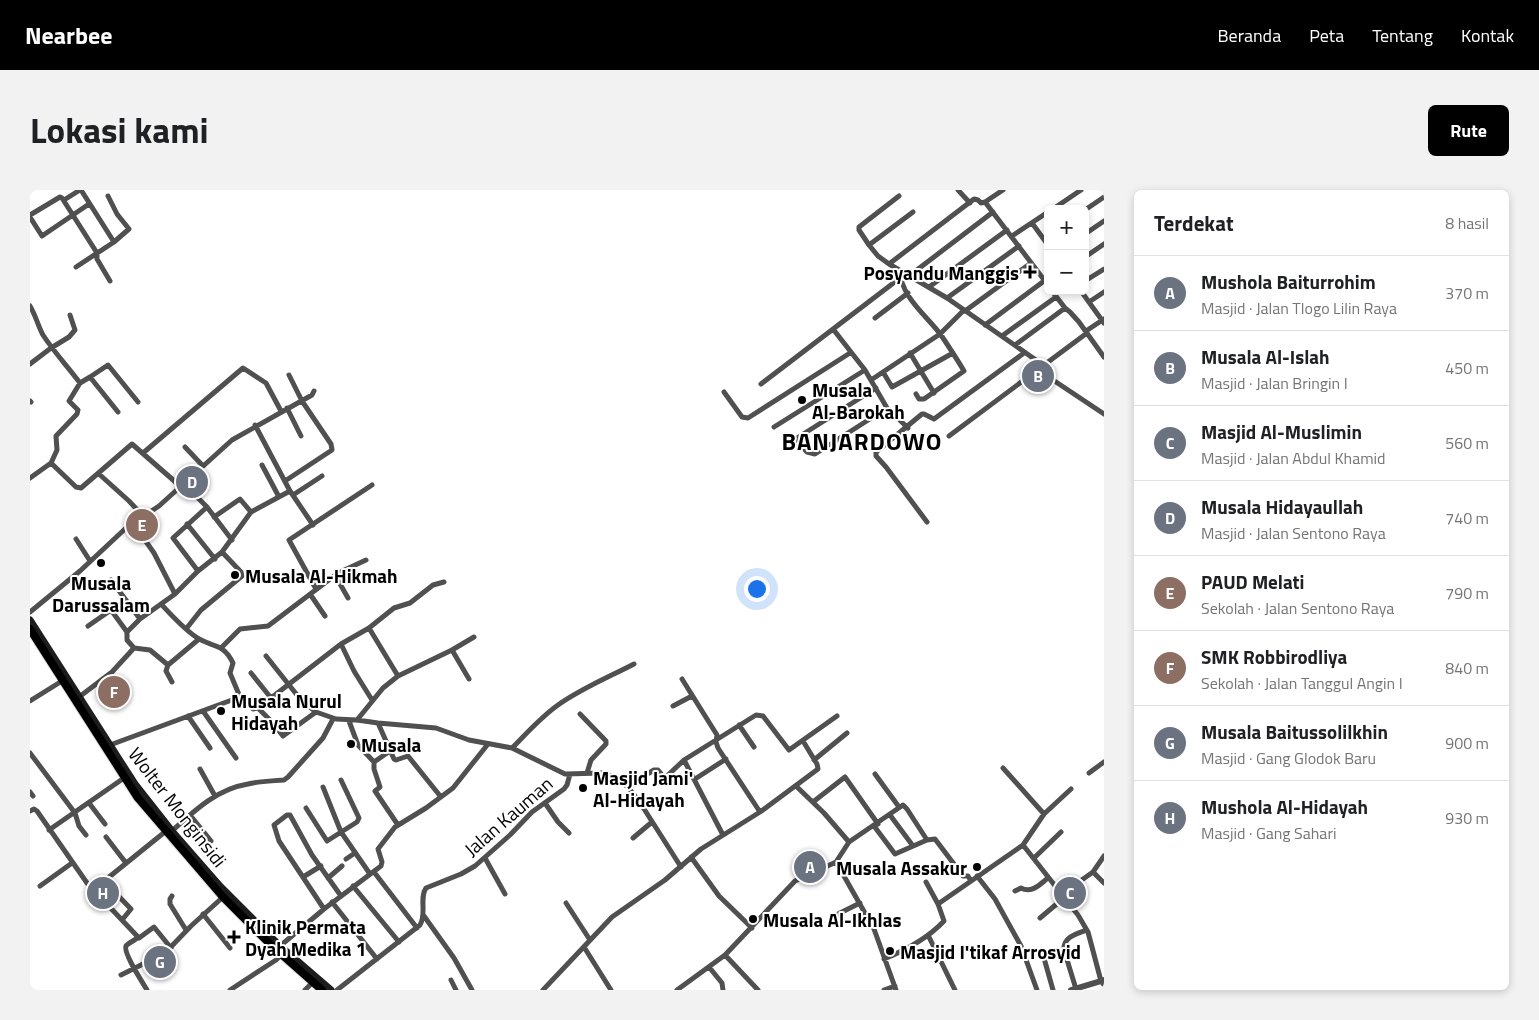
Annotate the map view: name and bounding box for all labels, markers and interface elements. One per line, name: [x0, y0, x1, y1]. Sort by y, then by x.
text: Nearbee: [25, 17, 112, 53]
text: Beranda: [1218, 22, 1281, 49]
text: Peta: [1309, 22, 1344, 49]
text: Tentang: [1372, 22, 1433, 49]
text: Kontak: [1461, 22, 1514, 49]
text: Lokasi kami: [30, 103, 209, 157]
button: Rute: [1428, 105, 1509, 156]
map controls: [1044, 205, 1089, 295]
button: +: [1044, 205, 1089, 250]
text: Terdekat: [1154, 207, 1234, 239]
text: 8 hasil: [1445, 211, 1489, 235]
button: −: [1044, 250, 1089, 295]
place label: Posyandu Manggis: [864, 258, 1019, 287]
marker: Posyandu Manggis: [1023, 265, 1037, 279]
text: Mushola Baiturrohim: [1201, 267, 1376, 296]
text: A: [1165, 281, 1175, 305]
text: 370 m: [1445, 281, 1489, 305]
text: Masjid · Jalan Tlogo Lilin Raya: [1201, 296, 1397, 320]
text: Musala Al-Islah: [1201, 342, 1330, 371]
text: B: [1165, 356, 1175, 380]
text: 450 m: [1445, 356, 1489, 380]
pin: B: [1022, 357, 1054, 395]
text: Masjid · Jalan Bringin I: [1201, 371, 1348, 395]
place label: Musala Al-Barokah: [812, 375, 905, 426]
marker: Musala Al-Barokah: [796, 394, 808, 406]
text: Masjid Al-Muslimin: [1201, 417, 1362, 446]
district label: BANJARDOWO: [781, 423, 943, 459]
text: C: [1166, 431, 1174, 455]
text: 560 m: [1445, 431, 1489, 455]
text: Masjid · Jalan Abdul Khamid: [1201, 446, 1386, 470]
pin: D: [176, 463, 208, 501]
text: Musala Hidayaullah: [1201, 492, 1363, 521]
pin: E: [126, 506, 158, 544]
text: D: [1165, 506, 1175, 530]
text: 740 m: [1445, 506, 1489, 530]
text: Masjid · Jalan Sentono Raya: [1201, 521, 1386, 545]
marker: Musala Darussalam: [95, 557, 107, 569]
place label: Musala Al-Hikmah: [245, 561, 398, 590]
text: PAUD Melati: [1201, 567, 1304, 596]
place label: Musala Darussalam: [52, 568, 150, 619]
marker: Musala Al-Hikmah: [229, 569, 241, 581]
your location: [744, 576, 770, 602]
text: E: [1166, 581, 1174, 605]
text: 790 m: [1445, 581, 1489, 605]
text: Sekolah · Jalan Sentono Raya: [1201, 596, 1394, 620]
text: SMK Robbirodliya: [1201, 642, 1347, 671]
text: F: [1166, 656, 1174, 680]
text: 840 m: [1445, 656, 1489, 680]
text: Sekolah · Jalan Tanggul Angin I: [1201, 671, 1403, 695]
pin: F: [98, 673, 130, 711]
place label: Musala Nurul Hidayah: [231, 686, 342, 737]
marker: Musala Nurul Hidayah: [215, 705, 227, 717]
text: Musala Baitussolilkhin: [1201, 717, 1388, 746]
place label: Musala: [361, 730, 422, 759]
text: G: [1165, 731, 1175, 755]
text: 900 m: [1445, 731, 1489, 755]
marker: Musala: [345, 738, 357, 750]
street label: Wolter Monginsidi: [122, 741, 234, 873]
text: Masjid · Gang Glodok Baru: [1201, 746, 1376, 770]
place label: Masjid Jami' Al-Hidayah: [593, 763, 693, 814]
street label: Jalan Kauman: [457, 769, 559, 863]
marker: Masjid Jami' Al-Hidayah: [577, 782, 589, 794]
text: Mushola Al-Hidayah: [1201, 792, 1368, 821]
text: H: [1165, 806, 1175, 830]
text: 930 m: [1445, 806, 1489, 830]
text: Masjid · Gang Sahari: [1201, 821, 1336, 845]
pin: A: [794, 848, 826, 886]
place label: Musala Assakur: [836, 853, 967, 882]
marker: Musala Assakur: [971, 861, 983, 873]
pin: H: [87, 874, 119, 912]
pin: C: [1054, 874, 1086, 912]
place label: Musala Al-Ikhlas: [763, 905, 901, 934]
place label: Klinik Permata Dyah Medika 1: [245, 912, 366, 963]
marker: Musala Al-Ikhlas: [747, 913, 759, 925]
marker: Klinik Permata Dyah Medika 1: [227, 930, 241, 944]
place label: Masjid I'tikaf Arrosyid: [900, 937, 1081, 966]
pin: G: [144, 943, 176, 981]
marker: Masjid I'tikaf Arrosyid: [884, 945, 896, 957]

